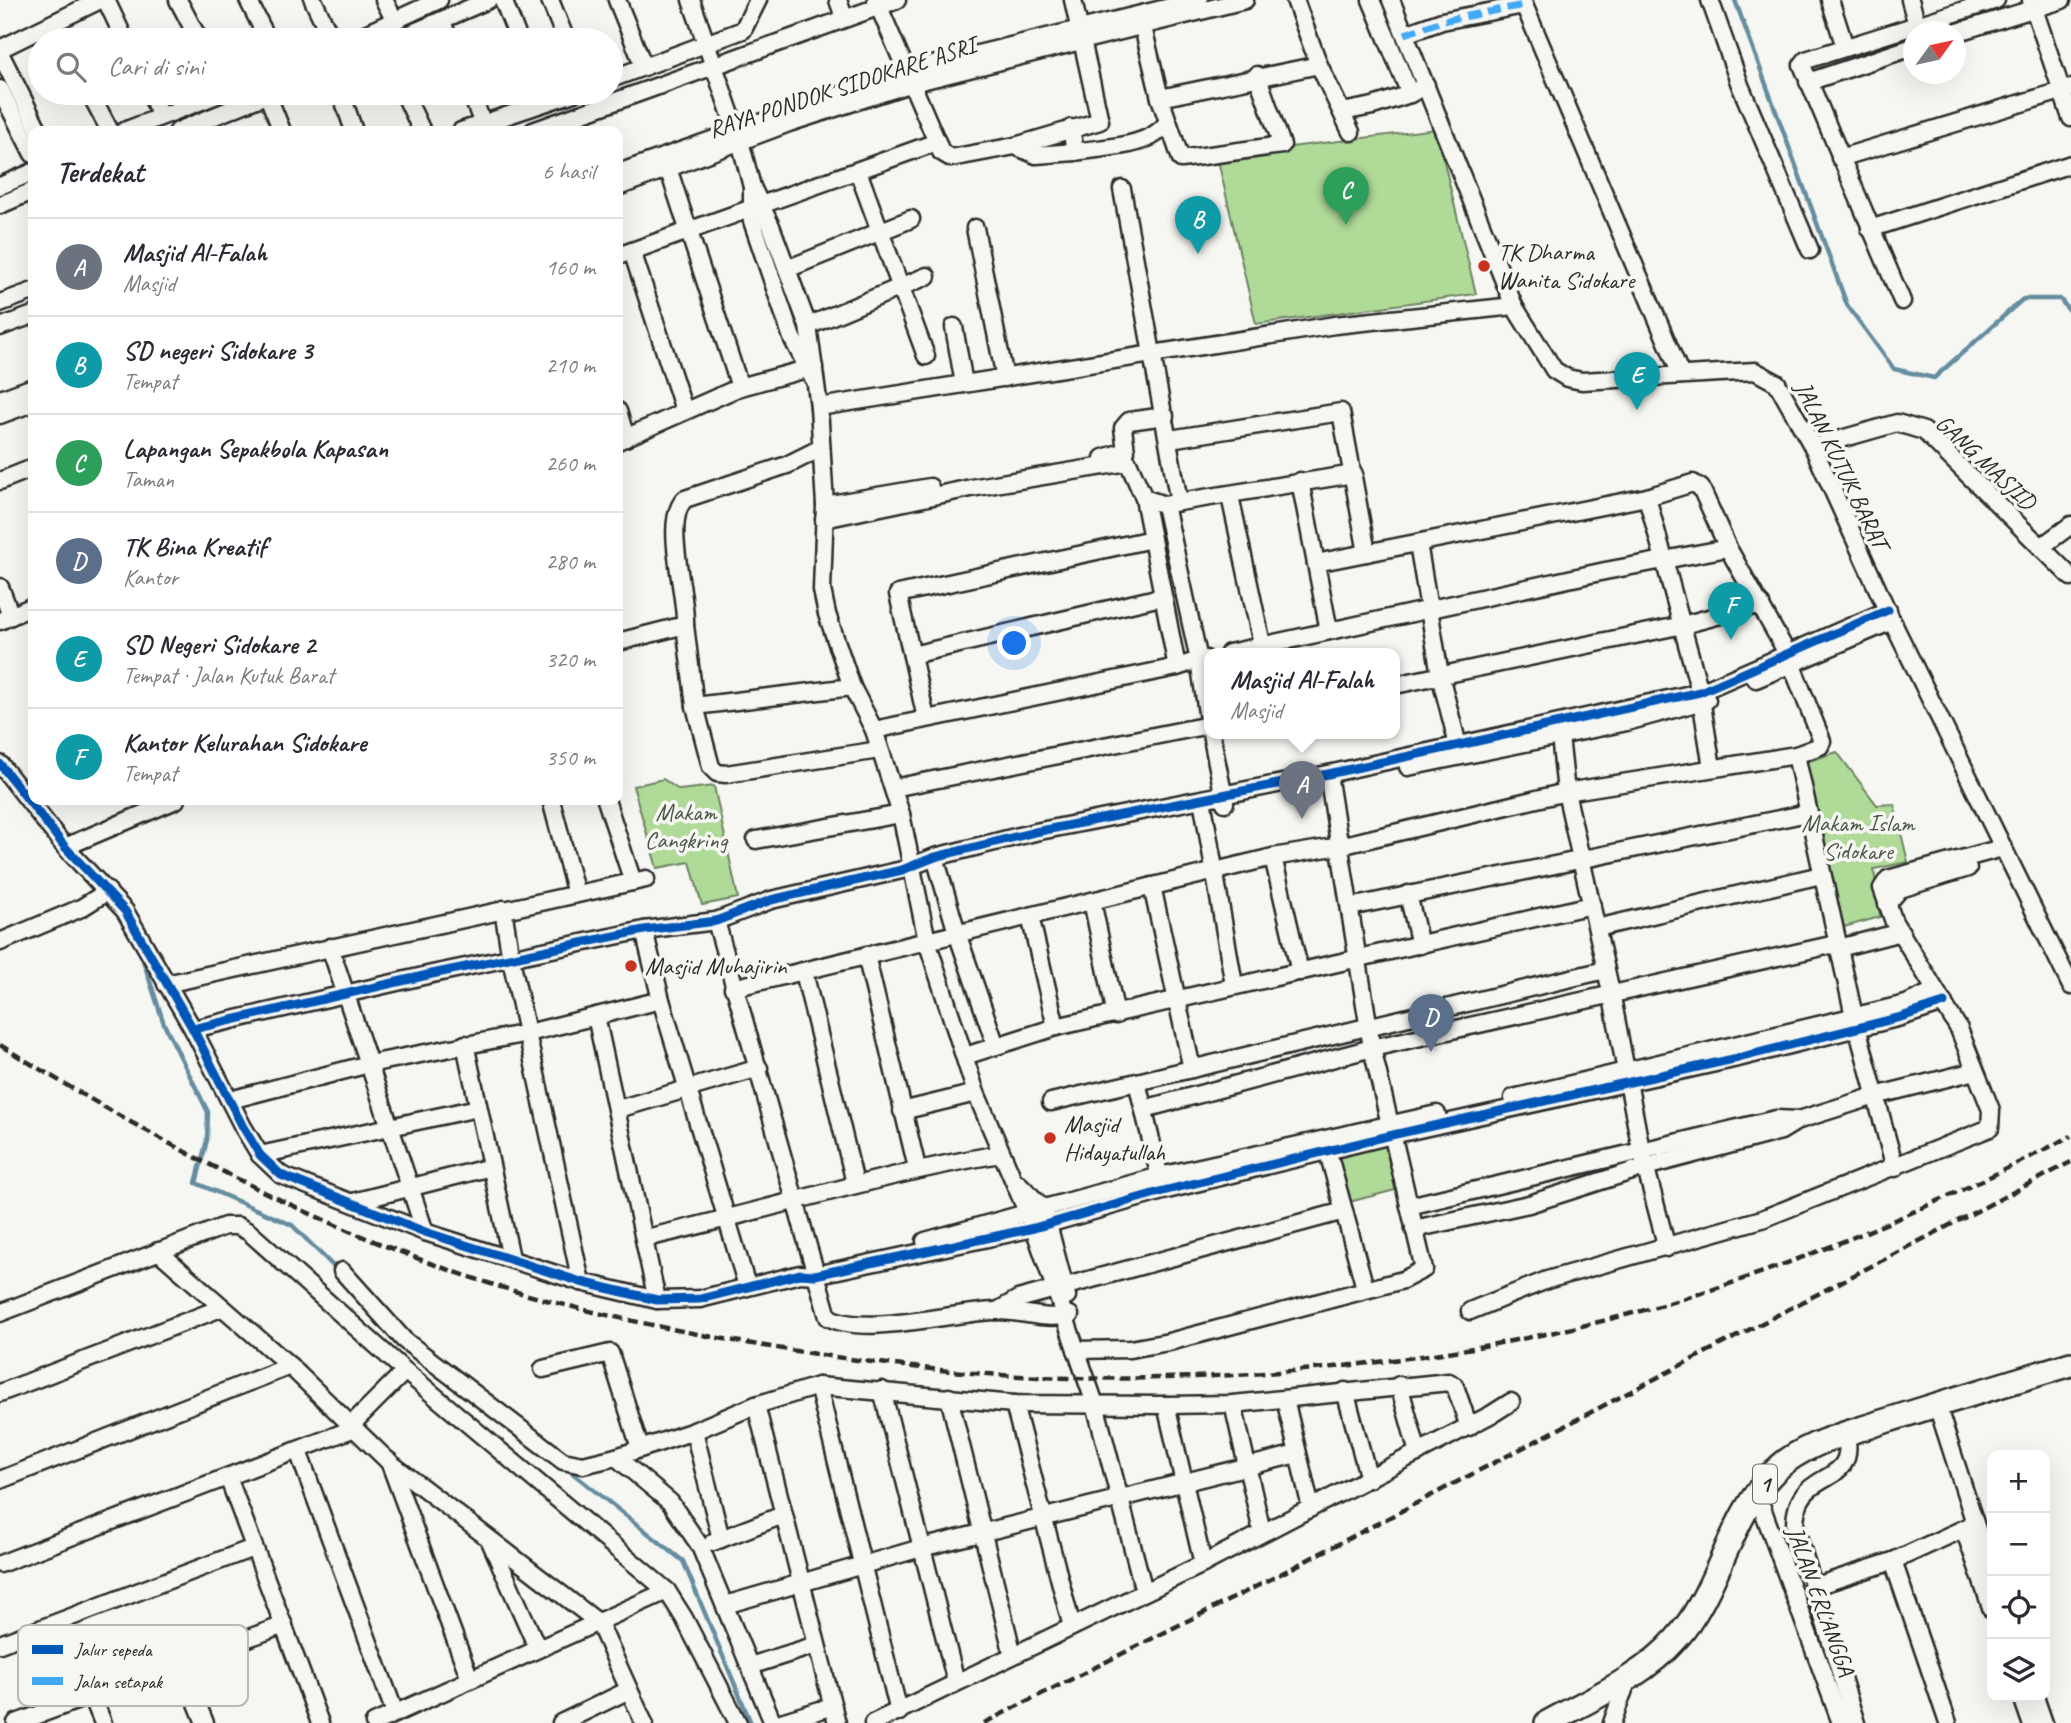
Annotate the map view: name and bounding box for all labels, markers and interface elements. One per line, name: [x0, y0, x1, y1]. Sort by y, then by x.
north arrow: [1903, 21, 1966, 84]
search box: [28, 28, 623, 105]
street label: RAYA PONDOK SIDOKARE ASRI: [705, 28, 984, 144]
icon: search: [52, 48, 90, 86]
text: Cari di sini: [108, 50, 204, 83]
text: Terdekat: [56, 153, 144, 191]
text: 6 hasil: [542, 157, 595, 186]
pin: C: [1323, 167, 1369, 225]
pin: B: [1175, 196, 1221, 254]
text: Masjid Al-Falah: [123, 236, 267, 269]
place label: TK Dharma Wanita Sidokare: [1498, 237, 1636, 295]
text: A: [73, 253, 85, 282]
text: 160 m: [546, 253, 595, 282]
marker: TK Dharma Wanita Sidokare: [1476, 258, 1492, 274]
text: Masjid: [123, 269, 176, 298]
text: SD negeri Sidokare 3: [123, 334, 312, 367]
text: B: [73, 351, 85, 380]
text: 210 m: [546, 351, 595, 380]
pin: E: [1614, 352, 1660, 410]
text: Tempat: [123, 367, 177, 396]
street label: JALAN KUTUK BARAT: [1788, 375, 1898, 559]
street label: GANG MASJID: [1930, 408, 2044, 518]
text: Lapangan Sepakbola Kapasan: [123, 432, 388, 465]
text: C: [74, 449, 84, 478]
text: 260 m: [546, 449, 595, 478]
text: Taman: [123, 465, 174, 494]
text: TK Bina Kreatif: [123, 530, 266, 563]
text: D: [72, 547, 86, 576]
text: 280 m: [546, 547, 595, 576]
text: Kantor: [123, 563, 178, 592]
pin: F: [1708, 582, 1754, 640]
your location: [997, 626, 1031, 660]
text: SD Negeri Sidokare 2: [123, 628, 315, 661]
text: E: [73, 645, 85, 674]
text: 320 m: [546, 645, 595, 674]
popup: [1204, 648, 1400, 739]
text: Tempat · Jalan Kutuk Barat: [123, 661, 334, 690]
text: Masjid Al-Falah: [1230, 663, 1374, 696]
text: Masjid: [1230, 696, 1283, 725]
text: Kantor Kelurahan Sidokare: [123, 726, 366, 759]
text: F: [74, 743, 84, 772]
text: 350 m: [546, 743, 595, 772]
text: Tempat: [123, 759, 177, 788]
pin: A: [1279, 761, 1325, 819]
park label: Makam Cangkring: [645, 797, 729, 855]
park label: Makam Islam Sidokare: [1801, 808, 1916, 866]
place label: Masjid Muhajirin: [645, 951, 788, 981]
marker: Masjid Muhajirin: [623, 958, 639, 974]
pin: D: [1408, 994, 1454, 1052]
place label: Masjid Hidayatullah: [1064, 1109, 1166, 1167]
marker: Masjid Hidayatullah: [1042, 1130, 1058, 1146]
map controls: [1987, 1450, 2050, 1702]
button: +: [1987, 1450, 2050, 1513]
road number: 1: [1753, 1464, 1777, 1504]
button: −: [1987, 1513, 2050, 1576]
street label: JALAN ERLANGGA: [1780, 1521, 1862, 1681]
button: locate: [1987, 1576, 2050, 1639]
legend: [18, 1625, 248, 1706]
text: Jalur sepeda: [74, 1638, 153, 1662]
button: layers: [1987, 1639, 2050, 1702]
text: Jalan setapak: [74, 1670, 164, 1694]

